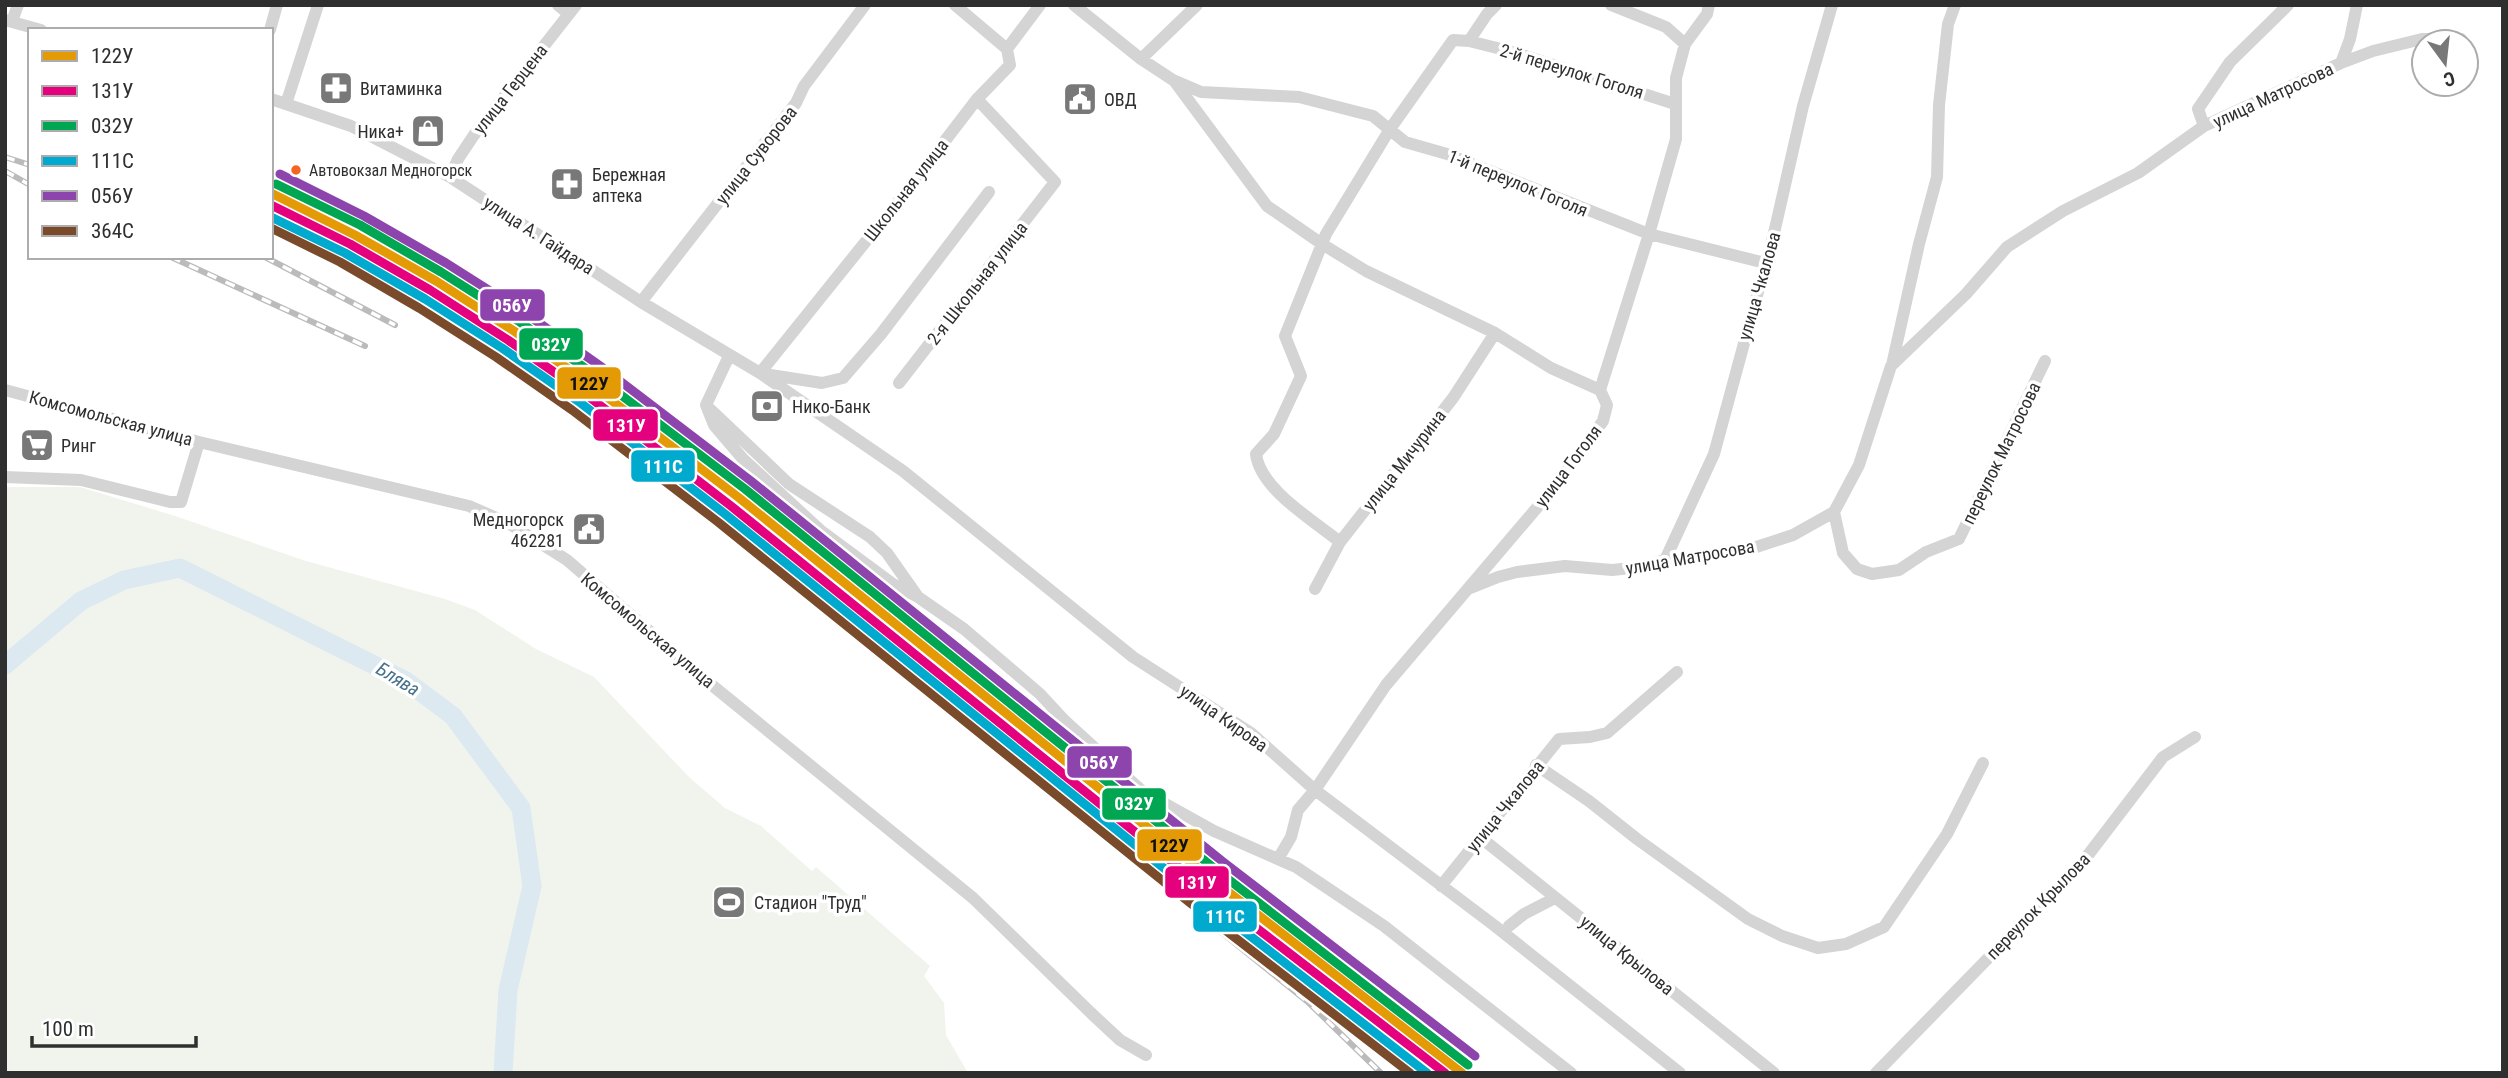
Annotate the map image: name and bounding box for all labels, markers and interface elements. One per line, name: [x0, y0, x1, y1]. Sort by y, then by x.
legend: [28, 28, 273, 259]
north arrow: [2410, 28, 2480, 98]
street label: 2-й переулок Гоголя: [1498, 39, 1646, 103]
street label: улица Герцена: [469, 40, 551, 138]
text: 122У: [91, 44, 134, 68]
street label: улица Матросова: [2209, 58, 2337, 132]
text: С: [2441, 66, 2457, 91]
pharmacy icon: Витаминка: [317, 69, 355, 107]
place label: Витаминка: [360, 78, 442, 99]
text: 131У: [91, 79, 134, 103]
public building icon: ОВД: [1061, 80, 1099, 118]
place label: ОВД: [1104, 89, 1137, 110]
street label: улица Суворова: [711, 102, 801, 208]
shop icon: Ника+: [409, 112, 447, 150]
text: 032У: [91, 114, 134, 138]
place label: Ника+: [357, 121, 404, 142]
street label: Школьная улица: [860, 135, 952, 245]
street label: 1-й переулок Гоголя: [1445, 145, 1591, 221]
text: 111С: [91, 149, 134, 173]
place label: Автовокзал Медногорск: [309, 161, 473, 180]
marker: Автовокзал Медногорск: [289, 163, 303, 177]
place label: Бережная аптека: [592, 164, 666, 206]
pharmacy icon: Бережная аптека: [548, 165, 586, 203]
text: 056У: [91, 184, 134, 208]
street label: улица А. Гайдара: [480, 191, 598, 279]
street label: 2-я Школьная улица: [923, 217, 1031, 349]
text: 364С: [91, 219, 134, 243]
street label: улица Чкалова: [1734, 229, 1784, 343]
line badge: 056У: [479, 288, 546, 322]
text: 056У: [492, 294, 532, 317]
line badge: 032У: [518, 327, 584, 361]
text: 032У: [531, 333, 571, 356]
line badge: 122У: [556, 366, 622, 400]
text: 122У: [569, 372, 609, 395]
street label: переулок Матросова: [1957, 378, 2045, 528]
street label: Комсомольская улица: [27, 386, 195, 450]
bank icon: Нико-Банк: [748, 387, 786, 425]
place label: Нико-Банк: [792, 396, 871, 417]
street label: улица Мичурина: [1358, 405, 1450, 515]
line badge: 131У: [592, 408, 659, 442]
text: 131У: [606, 414, 646, 437]
street label: улица Гоголя: [1530, 421, 1606, 511]
supermarket icon: Ринг: [18, 426, 56, 464]
place label: Ринг: [61, 435, 96, 456]
line badge: 111С: [630, 449, 696, 483]
text: 111С: [643, 455, 683, 478]
place label: Медногорск 462281: [473, 509, 564, 551]
public building icon: Медногорск 462281: [570, 510, 608, 548]
street label: улица Матросова: [1624, 535, 1756, 579]
street label: Комсомольская улица: [577, 568, 719, 692]
water label: Блява: [372, 657, 424, 701]
street label: улица Кирова: [1176, 680, 1272, 756]
line badge: 056У: [1066, 745, 1133, 779]
text: 056У: [1079, 751, 1119, 774]
street label: улица Чкалова: [1462, 756, 1548, 856]
line badge: 032У: [1101, 787, 1167, 821]
text: 032У: [1114, 792, 1154, 815]
line badge: 122У: [1136, 828, 1203, 862]
text: 122У: [1149, 834, 1189, 857]
street label: переулок Крылова: [1982, 848, 2094, 964]
line badge: 131У: [1164, 865, 1230, 899]
text: 131У: [1177, 871, 1217, 894]
sports icon: Стадион "Труд": [710, 883, 748, 921]
place label: Стадион "Труд": [754, 892, 867, 913]
line badge: 111С: [1192, 900, 1258, 933]
text: 111С: [1205, 905, 1245, 928]
street label: улица Крылова: [1576, 911, 1678, 999]
scale bar: [32, 1004, 196, 1048]
text: 100 m: [42, 1017, 94, 1041]

